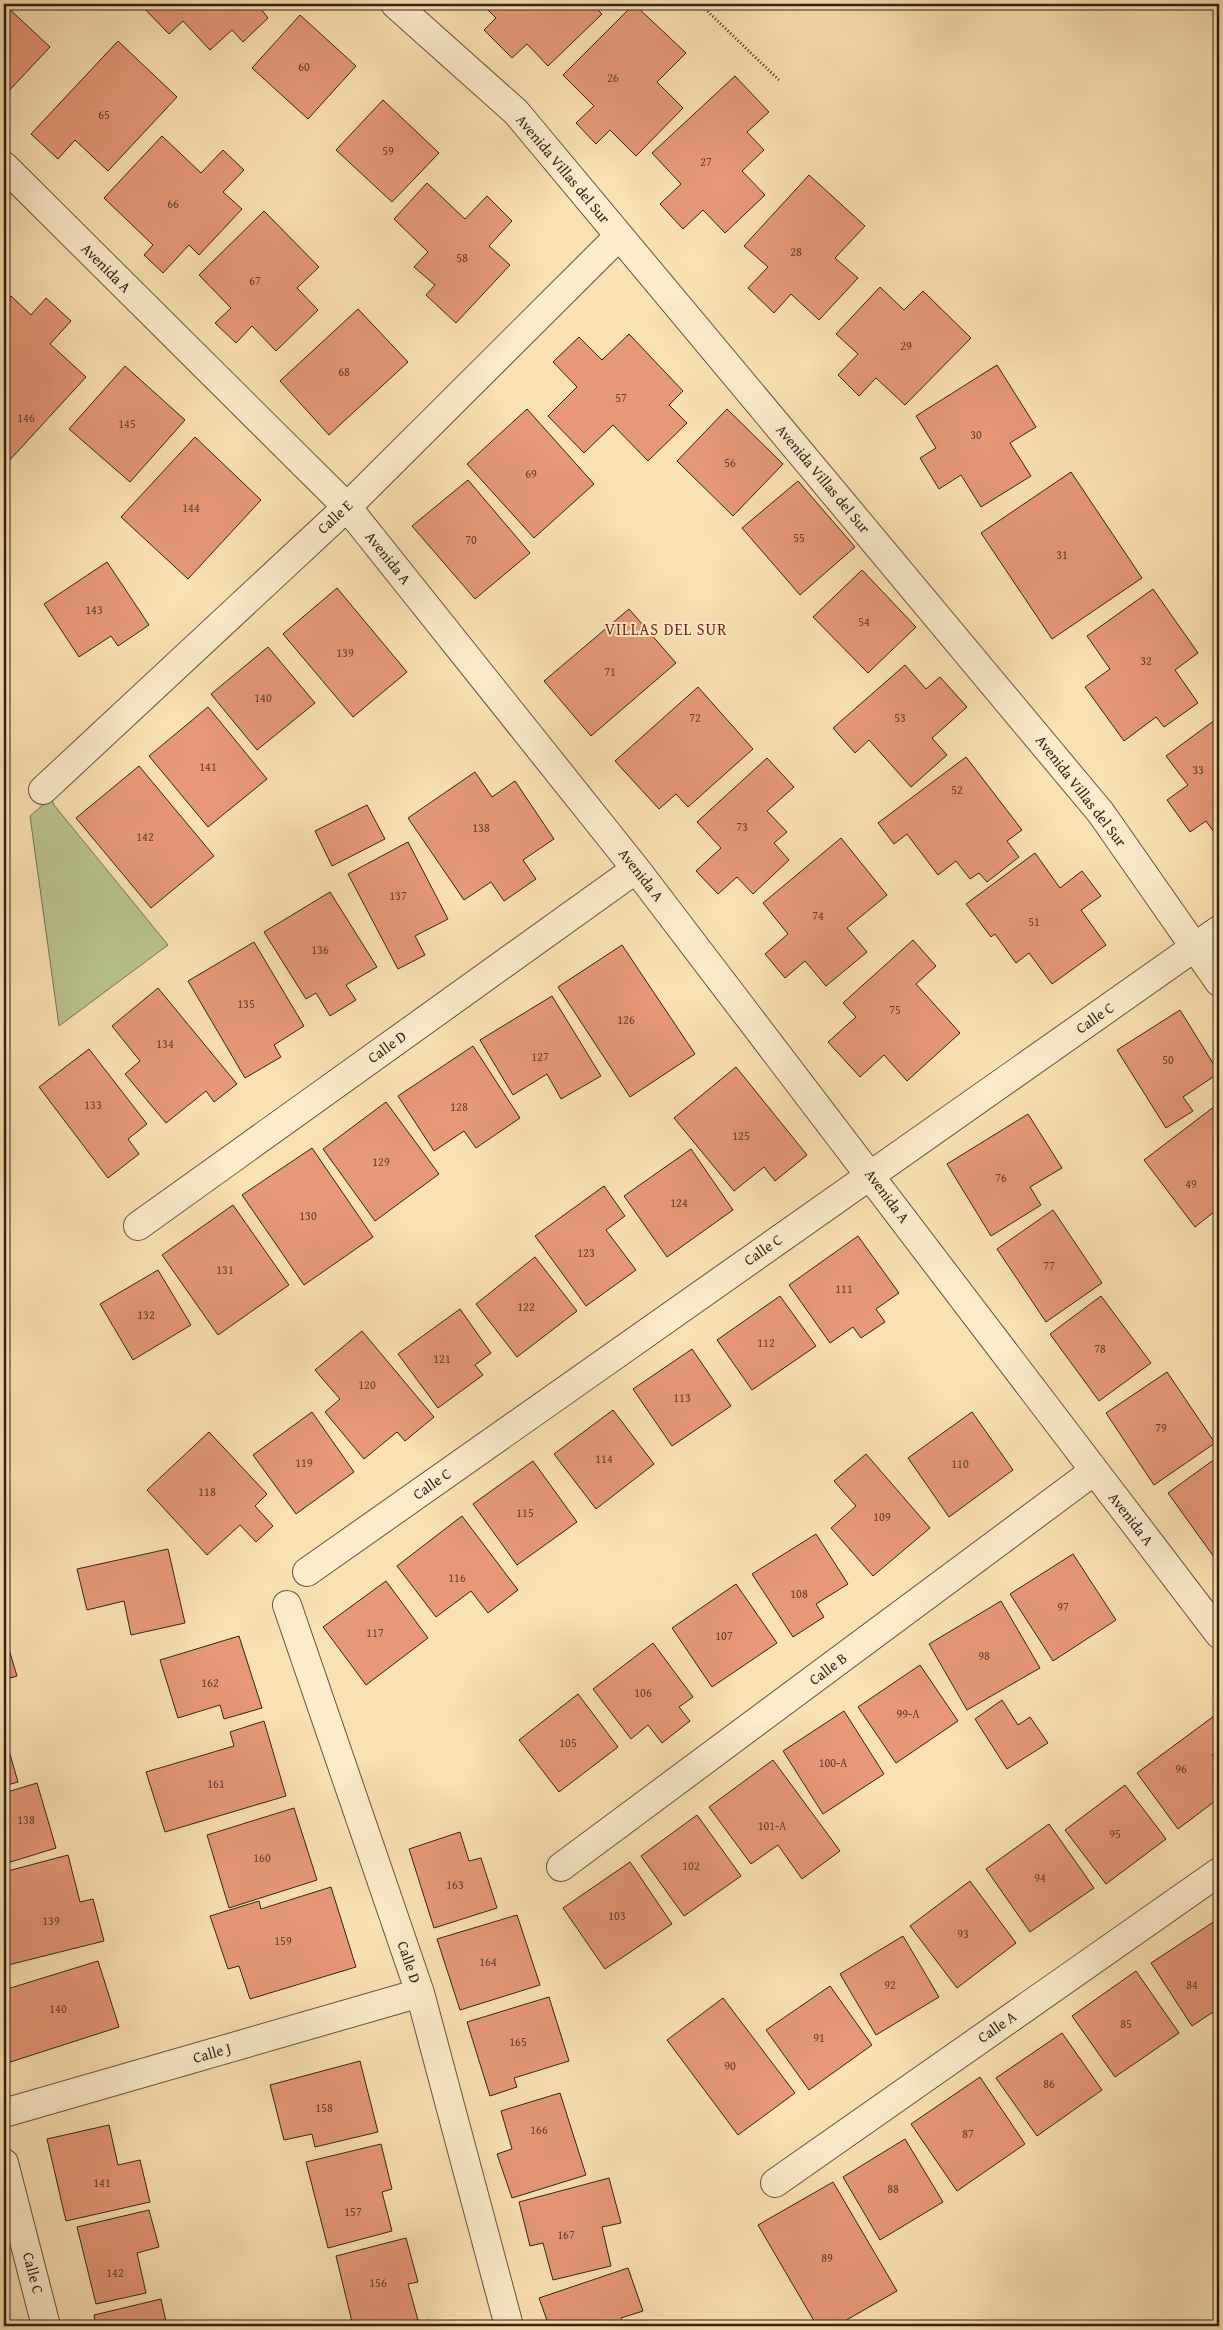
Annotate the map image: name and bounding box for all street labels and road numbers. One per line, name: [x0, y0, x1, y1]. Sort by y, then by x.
street label: Avenida Villas del Sur: [511, 110, 615, 228]
street label: Avenida A: [77, 238, 136, 297]
street label: Avenida Villas del Sur: [771, 420, 875, 538]
street label: Calle E: [312, 494, 357, 539]
street label: Avenida A: [361, 527, 416, 589]
street label: Avenida Villas del Sur: [1031, 730, 1132, 851]
street label: Avenida A: [614, 844, 669, 906]
street label: Calle C: [1071, 997, 1118, 1038]
street label: Calle D: [363, 1025, 410, 1068]
street label: Avenida A: [860, 1164, 915, 1227]
street label: Calle C: [739, 1229, 786, 1270]
street label: Calle C: [408, 1463, 455, 1504]
street label: Avenida A: [1104, 1488, 1159, 1550]
street label: Calle B: [804, 1647, 851, 1690]
street label: Calle D: [393, 1938, 426, 1986]
street label: Calle A: [973, 2006, 1020, 2048]
street label: Calle J: [190, 2037, 234, 2068]
street label: Calle C: [18, 2250, 49, 2296]

